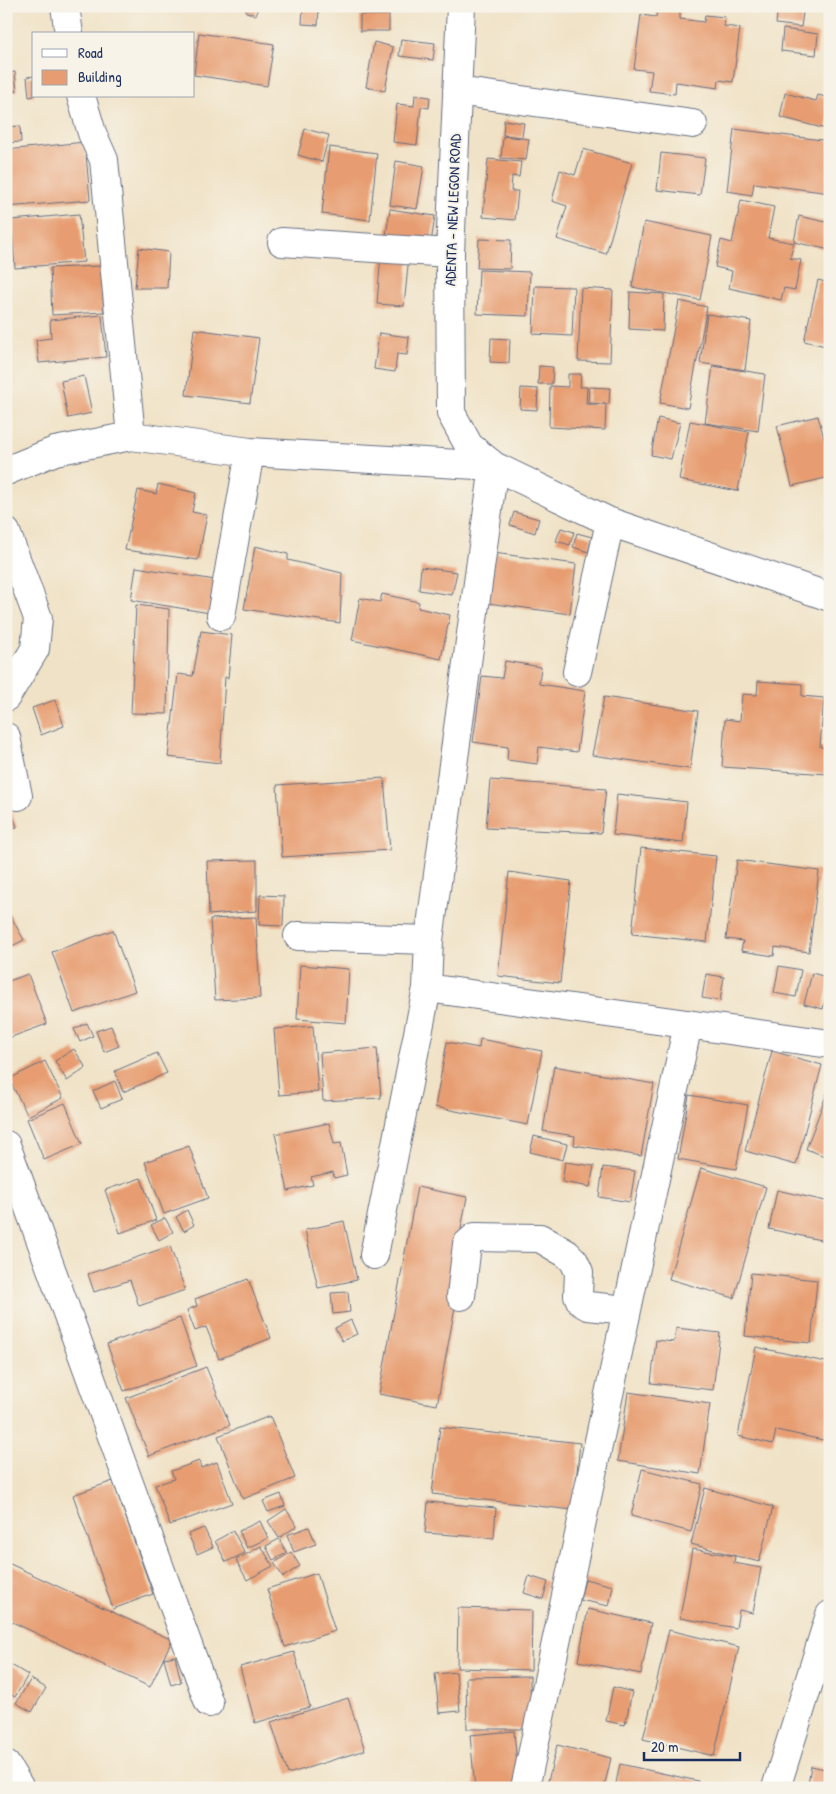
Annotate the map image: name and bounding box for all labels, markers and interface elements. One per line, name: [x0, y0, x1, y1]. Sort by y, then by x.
legend: [32, 32, 195, 98]
text: Road: [78, 42, 103, 63]
text: Building: [78, 66, 122, 87]
street label: ADENTA - NEW LEGON ROAD: [439, 133, 466, 287]
scale bar: [644, 1729, 740, 1761]
text: 20 m: [651, 1736, 678, 1757]

